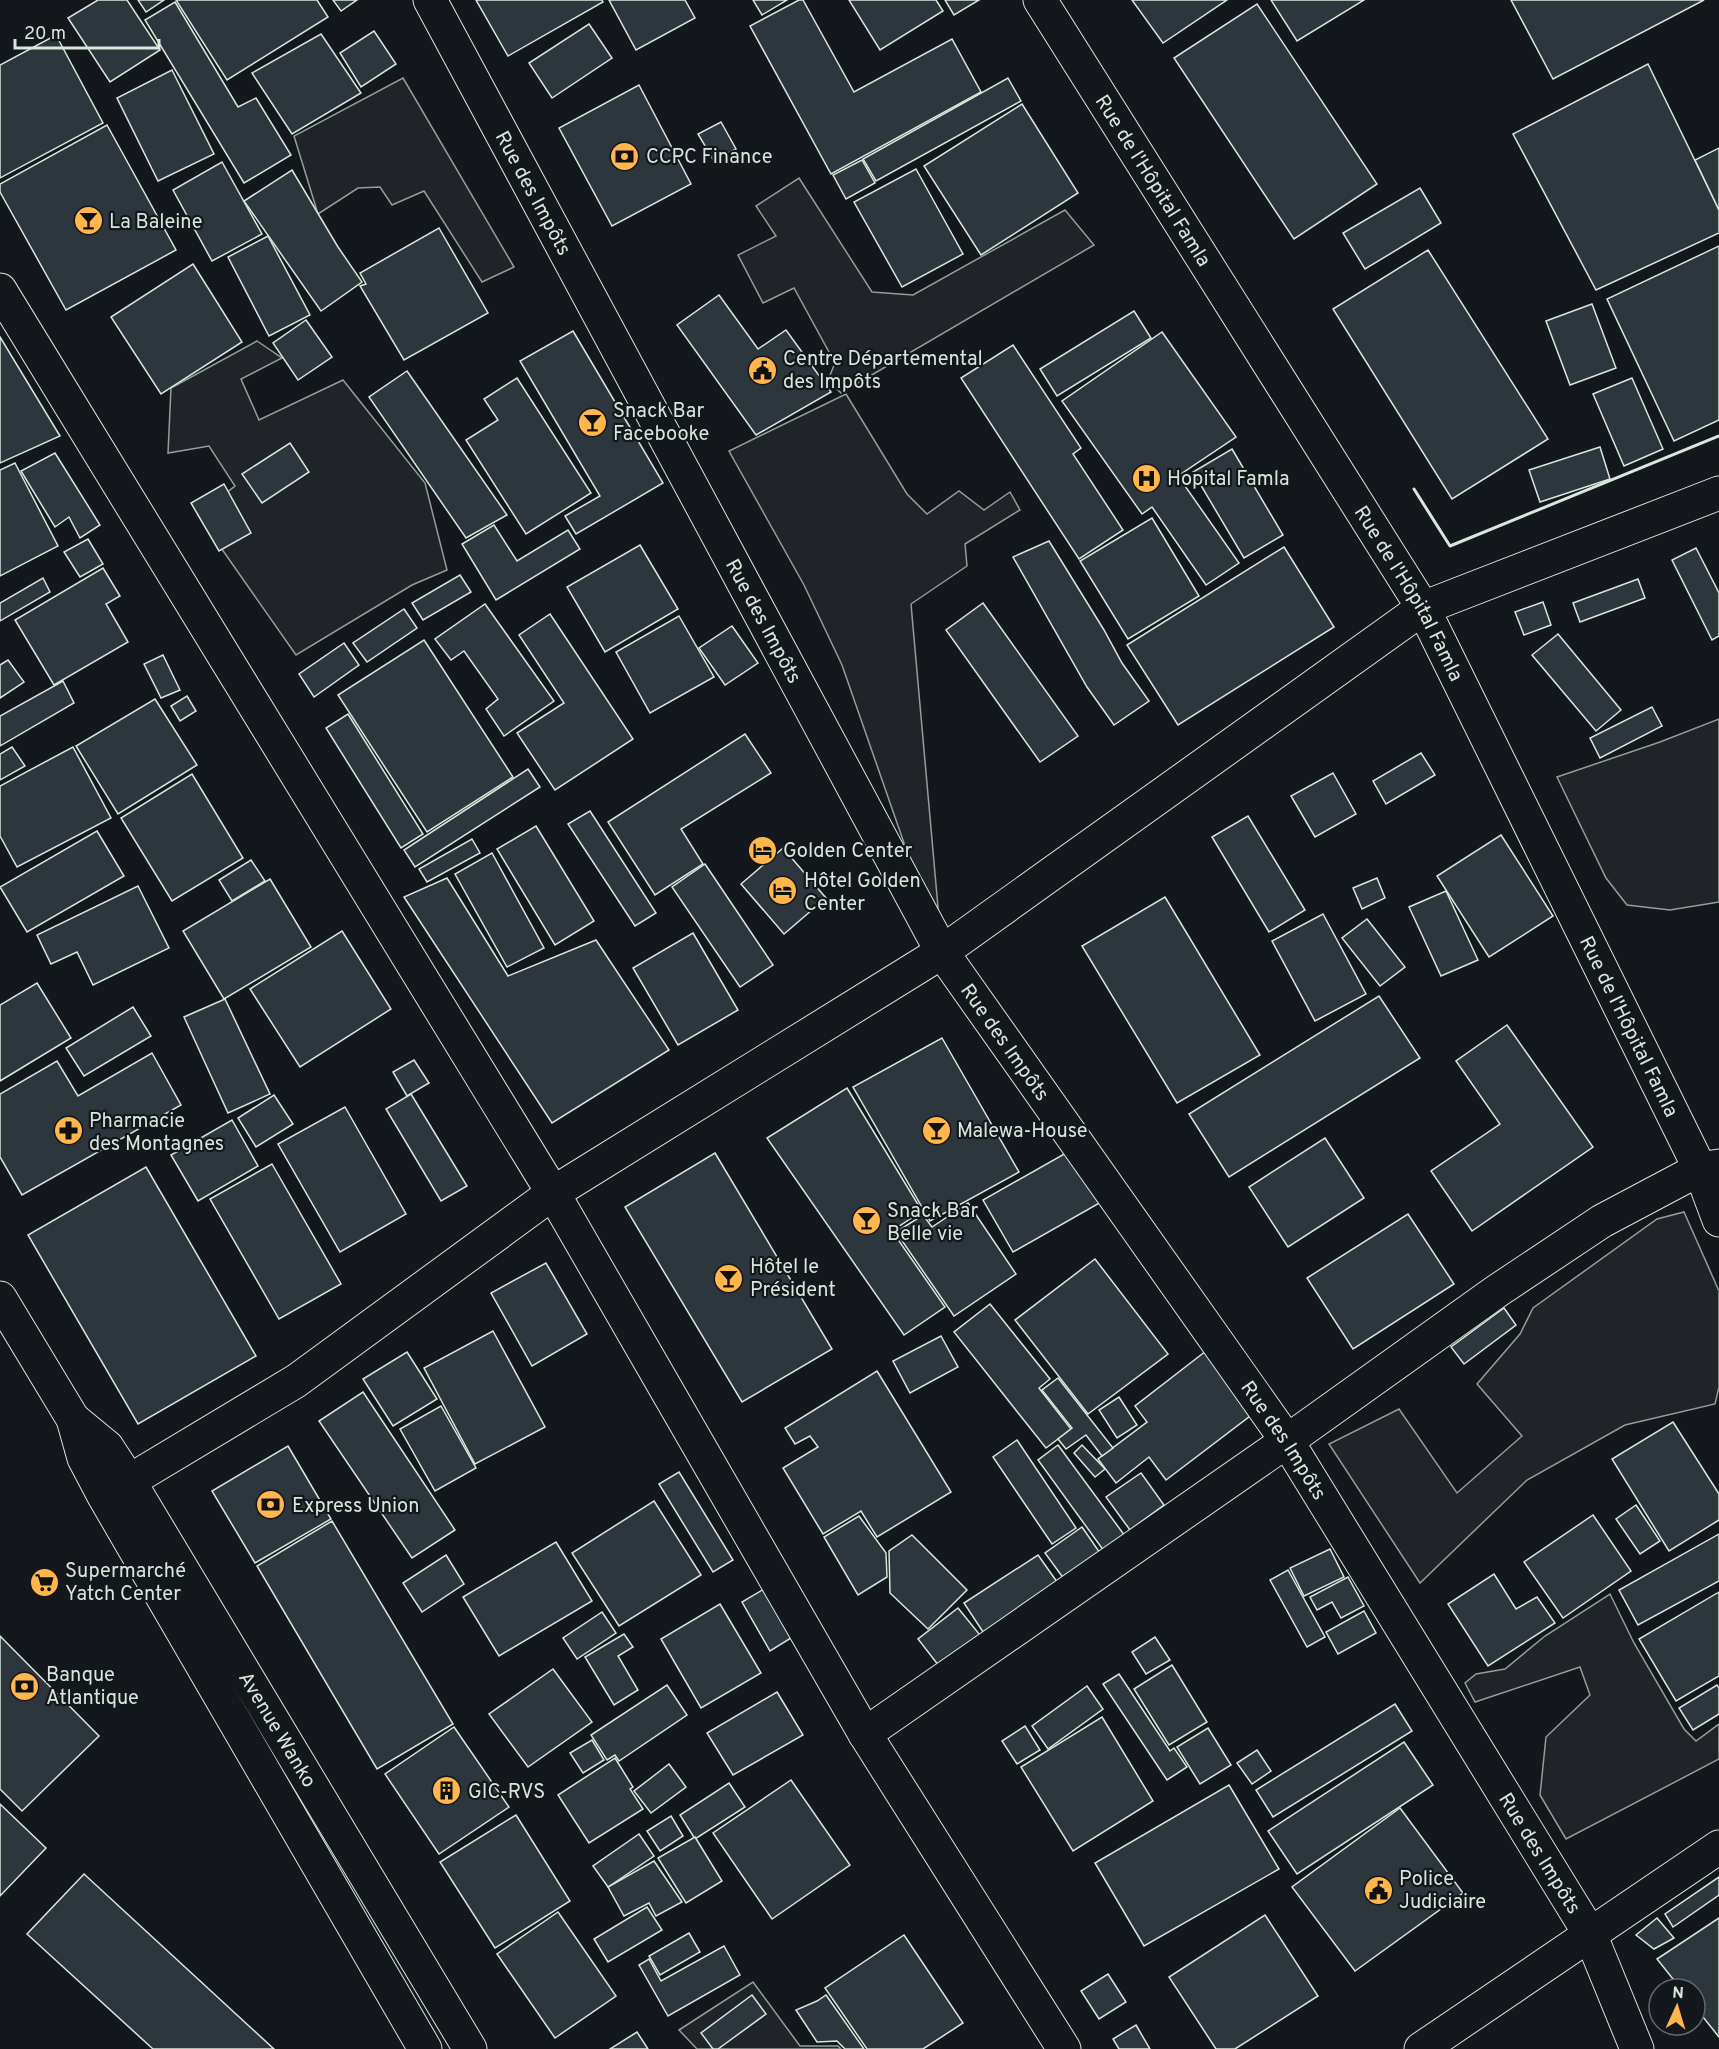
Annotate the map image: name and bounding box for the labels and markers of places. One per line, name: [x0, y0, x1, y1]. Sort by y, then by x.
bank icon: CCPC Finance: [609, 140, 641, 172]
place label: CCPC Finance: [646, 145, 772, 171]
bar icon: La Baleine: [72, 205, 104, 237]
place label: La Baleine: [109, 210, 203, 236]
place label: Centre Départemental des Impôts: [783, 347, 983, 396]
public building icon: Centre Départemental des Impôts: [746, 354, 778, 386]
place label: Snack Bar Facebooke: [613, 399, 709, 448]
bar icon: Snack Bar Facebooke: [576, 406, 608, 438]
hospital icon: Hopital Famla: [1130, 462, 1162, 494]
place label: Hopital Famla: [1167, 467, 1289, 493]
hotel icon: Golden Center: [746, 834, 778, 866]
place label: Golden Center: [783, 839, 913, 865]
place label: Hôtel Golden Center: [804, 869, 921, 918]
hotel icon: Hôtel Golden Center: [767, 875, 799, 907]
place label: Pharmacie des Montagnes: [89, 1109, 224, 1158]
bar icon: Malewa-House: [920, 1114, 952, 1146]
pharmacy icon: Pharmacie des Montagnes: [52, 1115, 84, 1147]
place label: Malewa-House: [957, 1119, 1088, 1145]
place label: Snack Bar Belle vie: [887, 1199, 979, 1248]
bar icon: Snack Bar Belle vie: [850, 1205, 882, 1237]
place label: Hôtel le Président: [750, 1255, 836, 1304]
bar icon: Hôtel le Président: [713, 1262, 745, 1294]
bank icon: Express Union: [255, 1489, 287, 1521]
place label: Express Union: [292, 1494, 419, 1520]
place label: Supermarché Yatch Center: [65, 1559, 186, 1608]
supermarket icon: Supermarché Yatch Center: [28, 1566, 60, 1598]
place label: Banque Atlantique: [46, 1663, 139, 1712]
bank icon: Banque Atlantique: [9, 1670, 41, 1702]
building icon: GIC-RVS: [431, 1775, 463, 1807]
place label: GIC-RVS: [468, 1780, 545, 1806]
place label: Police Judiciaire: [1399, 1867, 1486, 1916]
public building icon: Police Judiciaire: [1362, 1874, 1394, 1906]

